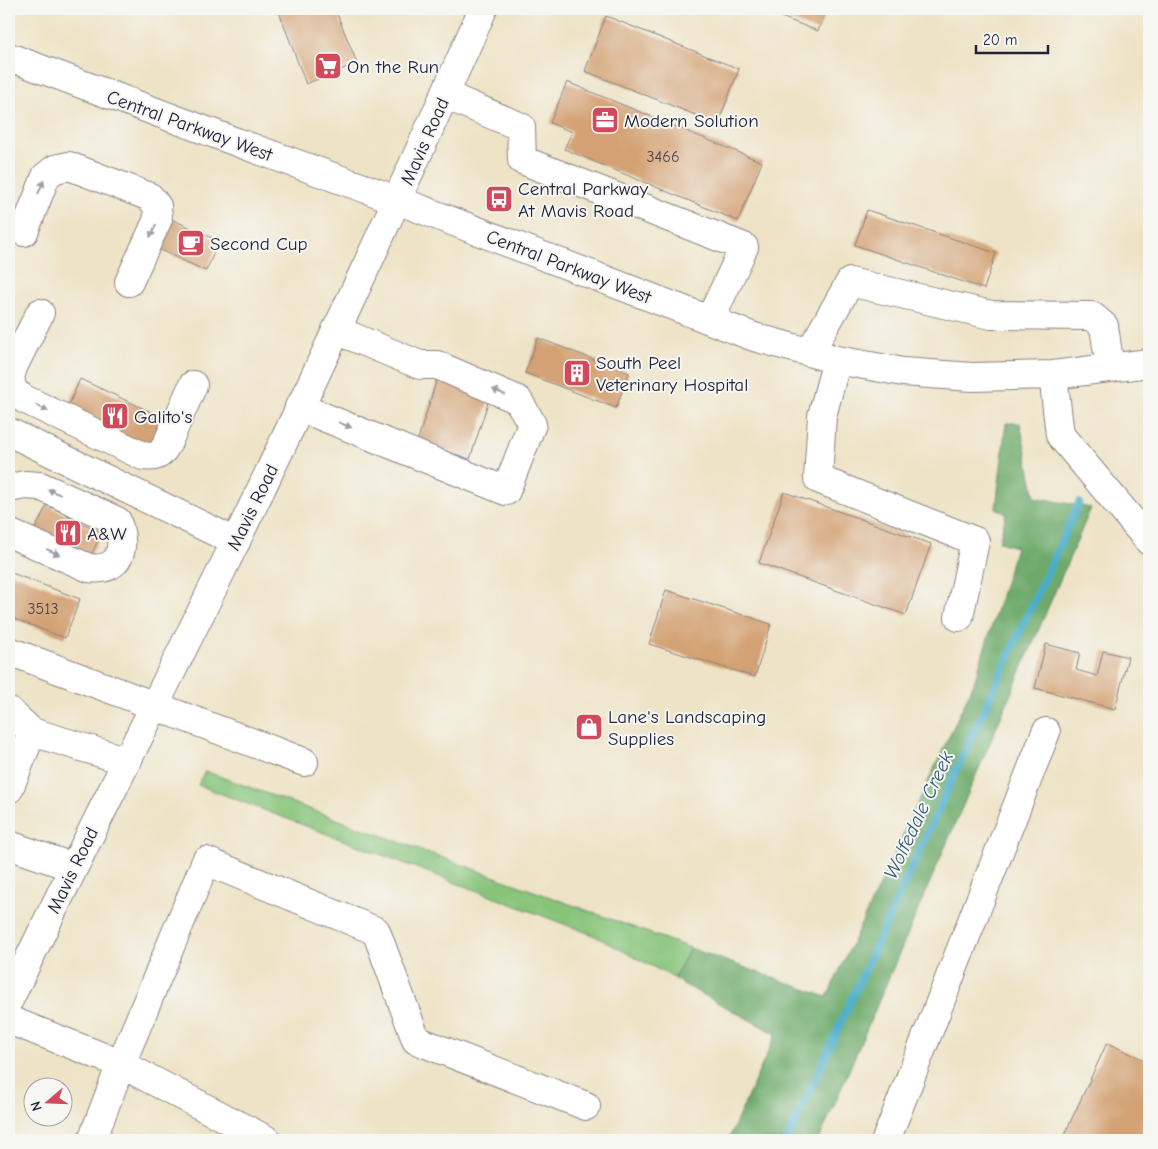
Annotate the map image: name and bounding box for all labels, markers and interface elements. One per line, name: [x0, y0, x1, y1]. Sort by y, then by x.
scale bar: [976, 22, 1048, 54]
text: 20 m: [983, 31, 1017, 49]
supermarket icon: On the Run: [313, 51, 343, 81]
place label: On the Run: [347, 56, 439, 78]
street label: Central Parkway West: [104, 86, 276, 166]
street label: Mavis Road: [396, 94, 454, 188]
office icon: Modern Solution: [590, 105, 620, 135]
place label: Modern Solution: [624, 110, 759, 132]
house number: 3466: [646, 148, 680, 166]
place label: Central Parkway At Mavis Road: [518, 178, 649, 222]
one-way arrow: [38, 180, 46, 194]
bus stop icon: Central Parkway At Mavis Road: [484, 184, 514, 214]
one-way arrow: [148, 224, 156, 238]
street label: Central Parkway West: [483, 225, 655, 309]
cafe icon: Second Cup: [176, 228, 206, 258]
place label: Second Cup: [210, 233, 308, 255]
place label: South Peel Veterinary Hospital: [596, 352, 748, 396]
building icon: South Peel Veterinary Hospital: [562, 358, 592, 388]
one-way arrow: [492, 387, 506, 395]
restaurant icon: Galito's: [100, 401, 130, 431]
one-way arrow: [35, 404, 49, 412]
place label: Galito's: [134, 406, 193, 428]
one-way arrow: [337, 422, 352, 430]
street label: Mavis Road: [223, 461, 283, 554]
one-way arrow: [47, 488, 61, 496]
restaurant icon: A&W: [53, 518, 83, 548]
place label: A&W: [87, 523, 127, 545]
one-way arrow: [46, 548, 61, 557]
house number: 3513: [27, 600, 59, 618]
place label: Lane's Landscaping Supplies: [608, 706, 766, 750]
shop icon: Lane's Landscaping Supplies: [574, 712, 604, 742]
water label: Wolfedale Creek: [879, 747, 958, 883]
street label: Mavis Road: [43, 824, 103, 917]
north arrow: [22, 1076, 72, 1126]
text: N: [27, 1099, 46, 1113]

